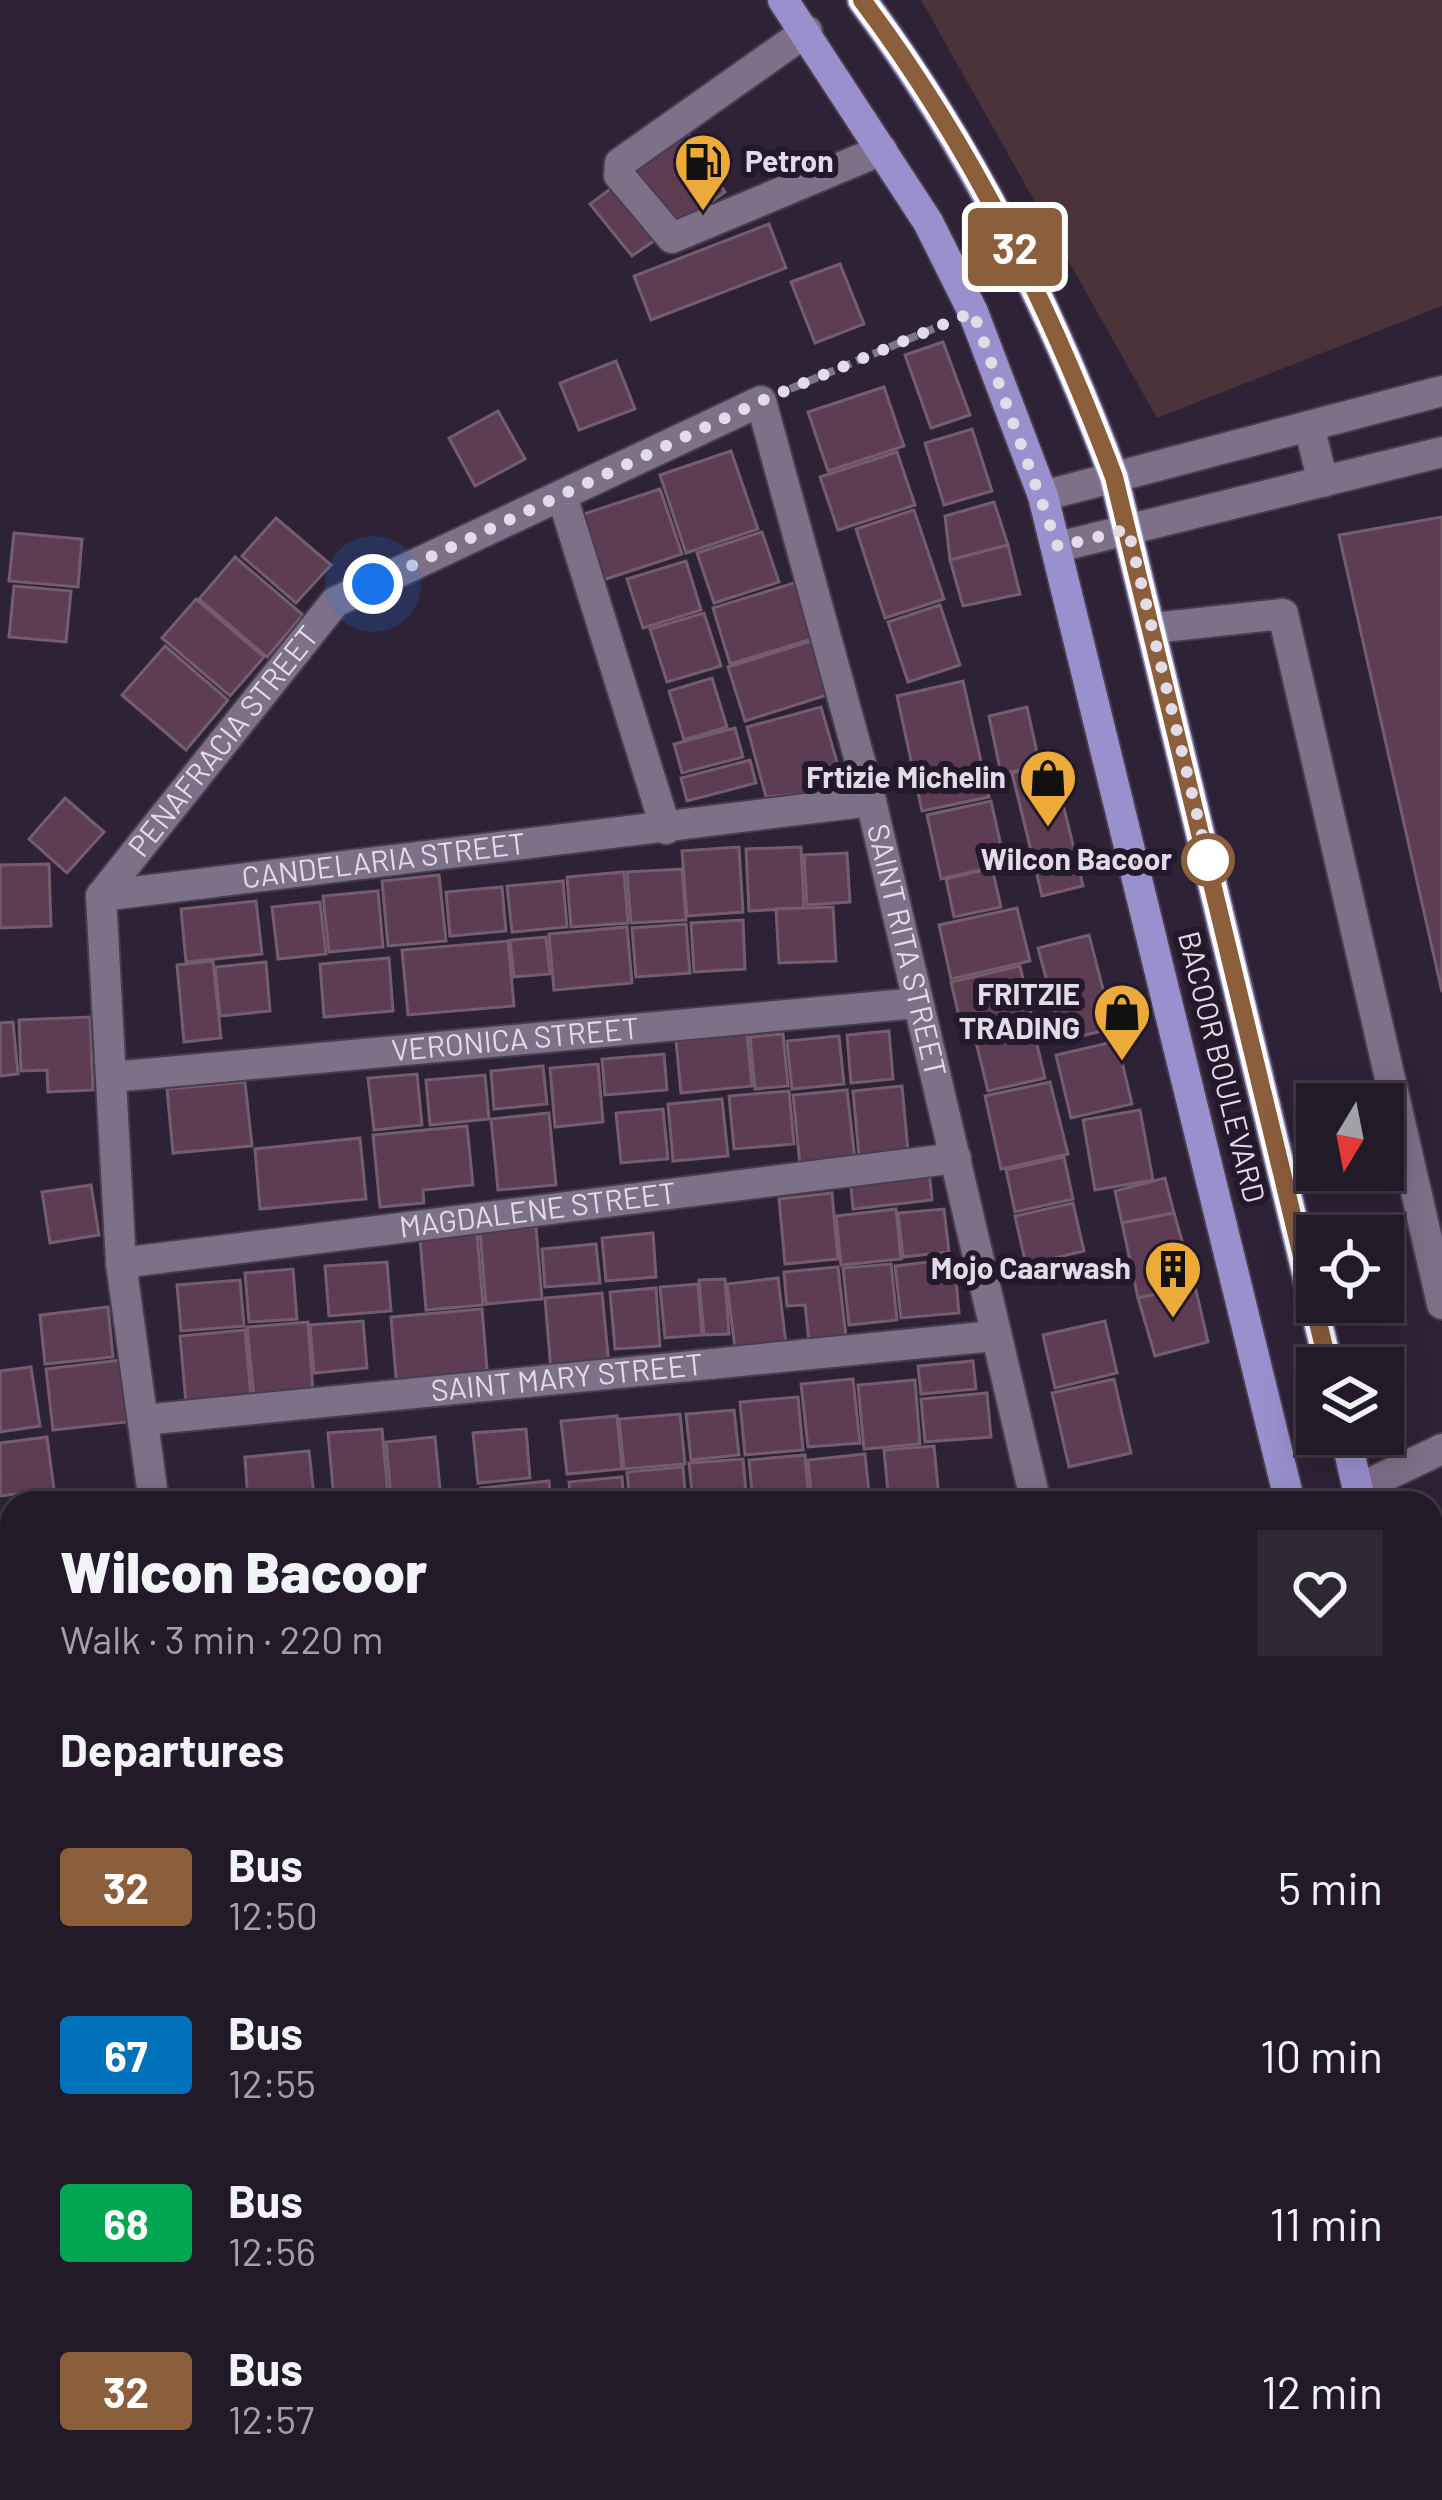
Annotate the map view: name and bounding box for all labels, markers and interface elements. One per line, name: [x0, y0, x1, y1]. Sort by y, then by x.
fuel station icon: Petron: [672, 131, 734, 213]
place label: Petron: [745, 142, 834, 178]
line badge: 32: [961, 208, 1069, 286]
text: 32: [992, 222, 1038, 272]
your location: [343, 554, 403, 614]
street label: PENAFRACIA STREET: [119, 618, 325, 863]
shop icon: Frtizie Michelin: [1017, 747, 1079, 829]
place label: Frtizie Michelin: [806, 758, 1006, 794]
street label: SAINT RITA STREET: [861, 820, 955, 1080]
street label: CANDELARIA STREET: [240, 824, 528, 894]
marker: Wilcon Bacoor: [1183, 835, 1233, 885]
place label: Wilcon Bacoor: [980, 840, 1172, 876]
street label: BACOOR BOULEVARD: [1172, 927, 1274, 1206]
place label: FRITZIE TRADING: [959, 975, 1080, 1045]
shop icon: FRITZIE TRADING: [1091, 981, 1153, 1063]
street label: VERONICA STREET: [390, 1009, 641, 1067]
north arrow: [1296, 1083, 1404, 1191]
map controls: [1296, 1083, 1404, 1455]
street label: MAGDALENE STREET: [397, 1173, 678, 1244]
button: locate: [1296, 1215, 1404, 1323]
building icon: Mojo Caarwash: [1142, 1238, 1204, 1320]
place label: Mojo Caarwash: [931, 1249, 1131, 1285]
street label: SAINT MARY STREET: [429, 1345, 705, 1408]
button: layers: [1296, 1347, 1404, 1455]
button: heart: [1257, 1530, 1383, 1656]
text: Wilcon Bacoor: [60, 1536, 427, 1604]
text: Walk · 3 min · 220 m: [60, 1615, 383, 1662]
text: Departures: [60, 1722, 284, 1776]
text: Bus: [228, 1837, 303, 1891]
text: 5 min: [1278, 1860, 1383, 1914]
text: 32: [103, 1862, 149, 1912]
text: 12:50: [228, 1891, 318, 1938]
text: Bus: [228, 2005, 303, 2059]
text: 10 min: [1260, 2028, 1383, 2082]
text: 67: [104, 2030, 148, 2080]
text: 12:55: [228, 2059, 316, 2106]
text: Bus: [228, 2173, 303, 2227]
text: 11 min: [1269, 2196, 1383, 2250]
text: 68: [103, 2198, 149, 2248]
text: 12:56: [228, 2227, 316, 2274]
text: Bus: [228, 2341, 303, 2395]
text: 12 min: [1261, 2364, 1383, 2418]
text: 32: [103, 2366, 149, 2416]
text: 12:57: [228, 2395, 314, 2442]

